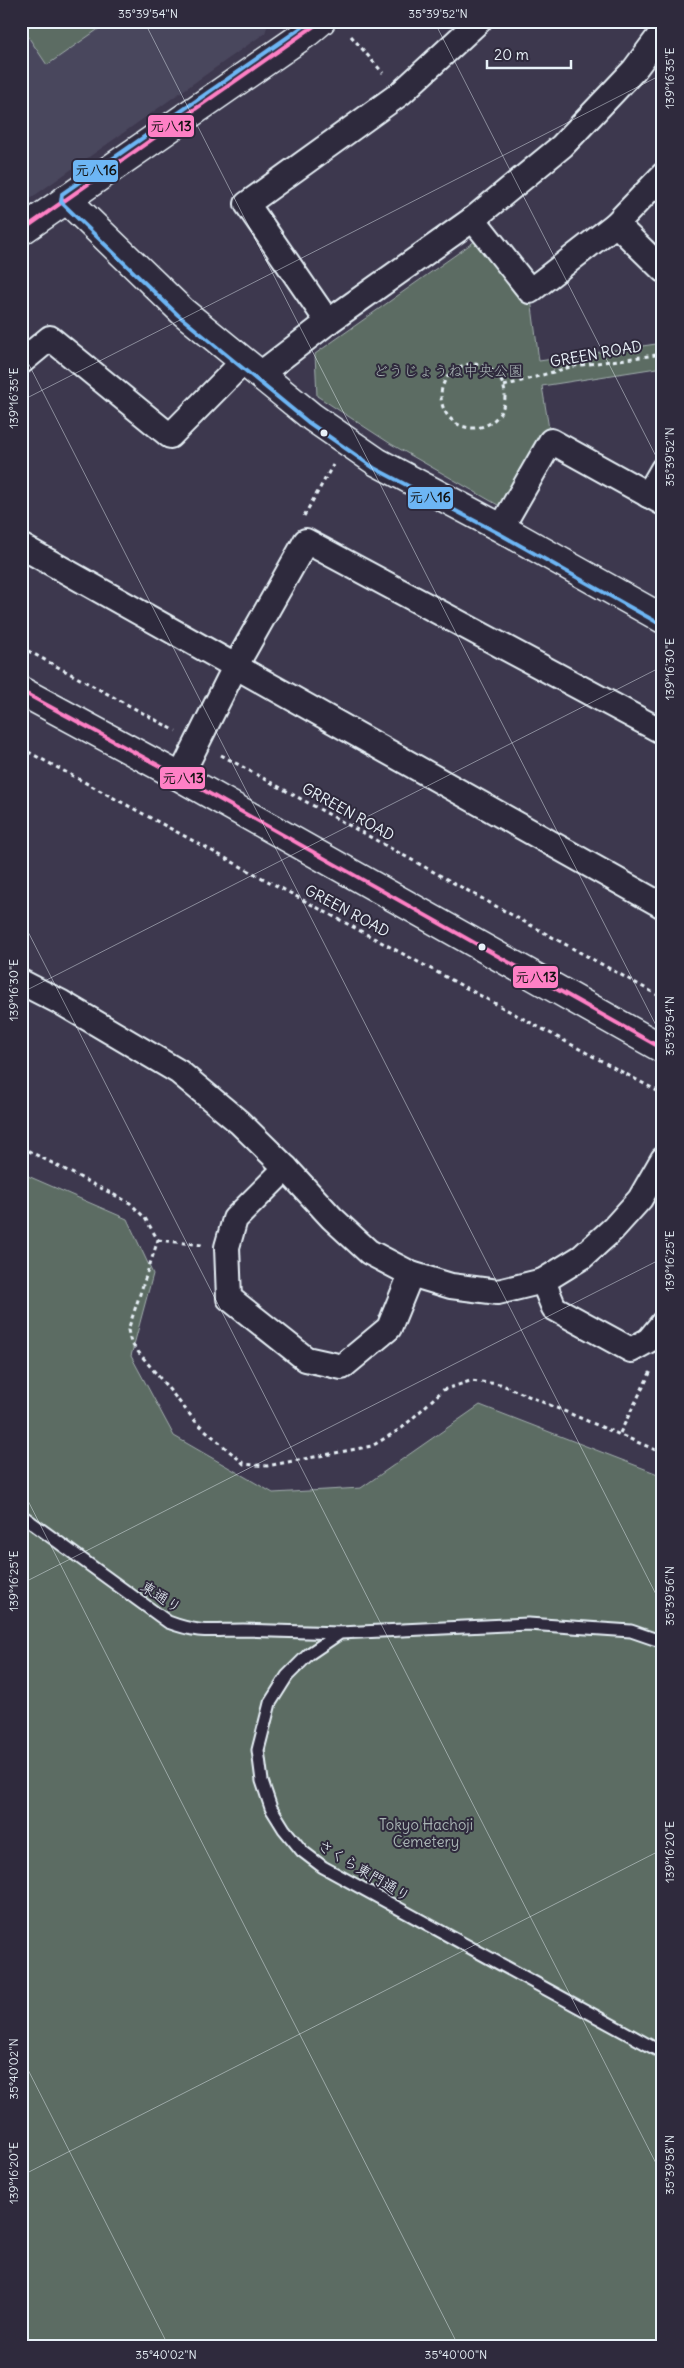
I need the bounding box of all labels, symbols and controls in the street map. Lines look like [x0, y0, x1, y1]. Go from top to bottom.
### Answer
text: 35°39'54"N [118, 6, 178, 21]
text: 35°39'52"N [408, 6, 468, 21]
scale bar [487, 38, 570, 70]
text: 20 m [494, 45, 529, 64]
text: 139°16'35"E [662, 47, 677, 109]
line badge: 元八13 [147, 114, 195, 138]
text: 元八13 [150, 117, 192, 135]
line badge: 元八16 [72, 159, 119, 183]
text: 元八16 [75, 161, 117, 179]
street label: GREEN ROAD [548, 336, 643, 371]
park label: どうじょうね中央公園 [373, 361, 523, 380]
text: 139°16'35"E [6, 367, 21, 429]
text: 35°39'52"N [662, 427, 677, 487]
unlabelled marker [319, 428, 329, 438]
line badge: 元八16 [407, 486, 454, 510]
text: 元八16 [409, 488, 451, 506]
text: 139°16'30"E [662, 638, 677, 700]
line badge: 元八13 [159, 766, 206, 790]
text: 元八13 [162, 769, 204, 787]
street label: GRREEN ROAD [299, 778, 398, 845]
street label: GREEN ROAD [302, 880, 393, 941]
unlabelled marker [477, 942, 487, 952]
text: 139°16'30"E [6, 959, 21, 1021]
line badge: 元八13 [512, 965, 559, 989]
text: 元八13 [515, 968, 557, 986]
text: 35°39'54"N [662, 996, 677, 1056]
text: 139°16'25"E [662, 1230, 677, 1292]
text: 139°16'25"E [6, 1550, 21, 1612]
text: 35°39'56"N [662, 1566, 677, 1626]
street label: 東通り [137, 1576, 185, 1617]
park label: Tokyo Hachoji Cemetery [379, 1815, 473, 1851]
text: 139°16'20"E [662, 1821, 677, 1883]
street label: さくら東門通り [314, 1835, 414, 1906]
text: 35°40'02"N [6, 2038, 21, 2100]
text: 35°39'58"N [662, 2135, 677, 2195]
text: 139°16'20"E [6, 2142, 21, 2204]
text: 35°40'02"N [135, 2347, 197, 2362]
text: 35°40'00"N [425, 2347, 487, 2362]

